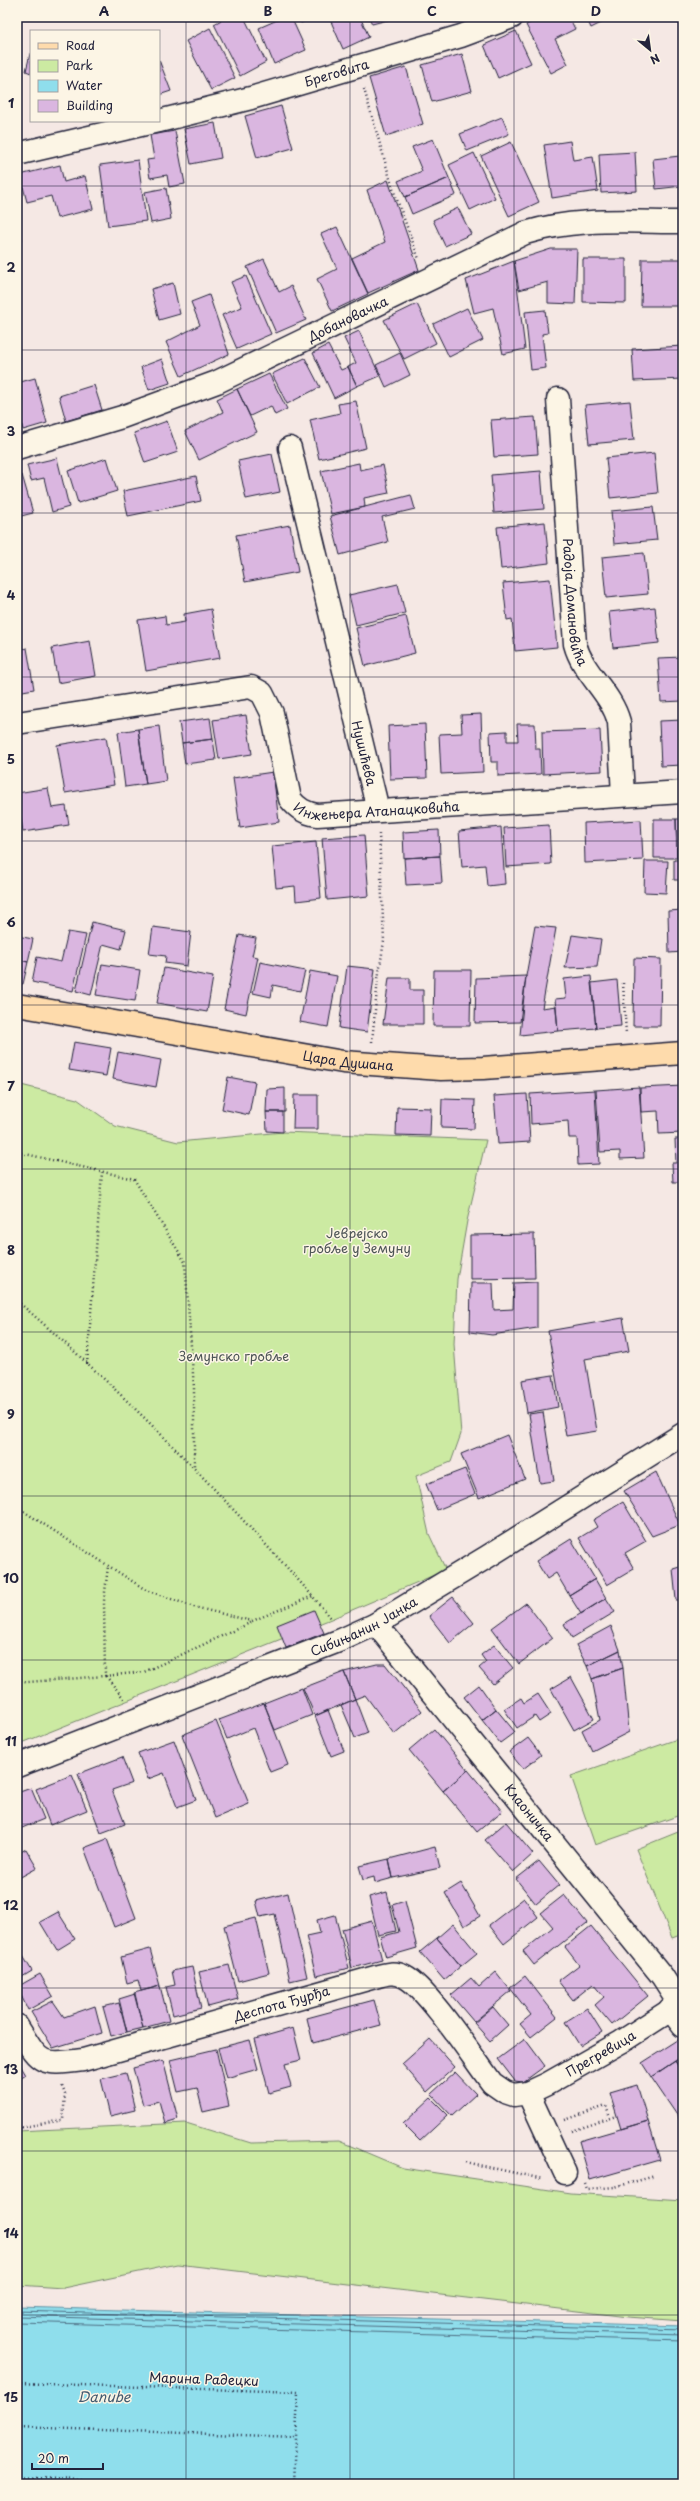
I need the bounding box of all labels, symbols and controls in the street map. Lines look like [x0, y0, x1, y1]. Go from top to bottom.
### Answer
text: A [99, 1, 109, 20]
text: B [264, 1, 273, 20]
text: C [427, 1, 437, 20]
text: D [591, 1, 601, 20]
legend [30, 30, 160, 122]
north arrow [630, 30, 670, 70]
text: Road [66, 36, 95, 54]
text: N [647, 50, 663, 69]
street label: Бреговита [302, 54, 372, 91]
text: Park [66, 56, 93, 74]
text: Water [66, 76, 103, 94]
text: 1 [8, 93, 14, 112]
text: Building [66, 96, 113, 114]
text: 2 [6, 257, 16, 276]
street label: Добановачка [303, 290, 391, 346]
text: 3 [7, 421, 16, 440]
street label: Радоја Домановића [559, 538, 593, 670]
text: 4 [7, 585, 16, 604]
street label: Нушићева [348, 718, 382, 788]
text: 5 [7, 749, 15, 768]
street label: Инжењера Атанацковића [290, 796, 461, 825]
text: 6 [6, 912, 16, 931]
street label: Цара Душана [302, 1045, 395, 1075]
text: 7 [7, 1076, 15, 1095]
park label: Јеврејско гробље у Земуну [303, 1223, 411, 1257]
text: 8 [7, 1240, 15, 1259]
park label: Земунско гробље [179, 1346, 289, 1365]
text: 9 [7, 1404, 15, 1423]
text: 10 [3, 1568, 19, 1587]
street label: Сибињанин Јанка [307, 1591, 421, 1660]
text: 11 [5, 1731, 17, 1750]
street label: Клаоничка [501, 1780, 559, 1846]
text: 12 [3, 1895, 19, 1914]
street label: Деспота Ђурђа [230, 1980, 332, 2026]
street label: Прегревица [562, 2025, 640, 2081]
text: 13 [4, 2059, 19, 2078]
text: 14 [3, 2223, 19, 2242]
street label: Марина Радецки [149, 2367, 259, 2390]
water label: Danube [78, 2386, 132, 2407]
text: 15 [4, 2387, 18, 2406]
scale bar [32, 2445, 103, 2471]
text: 20 m [38, 2449, 69, 2467]

